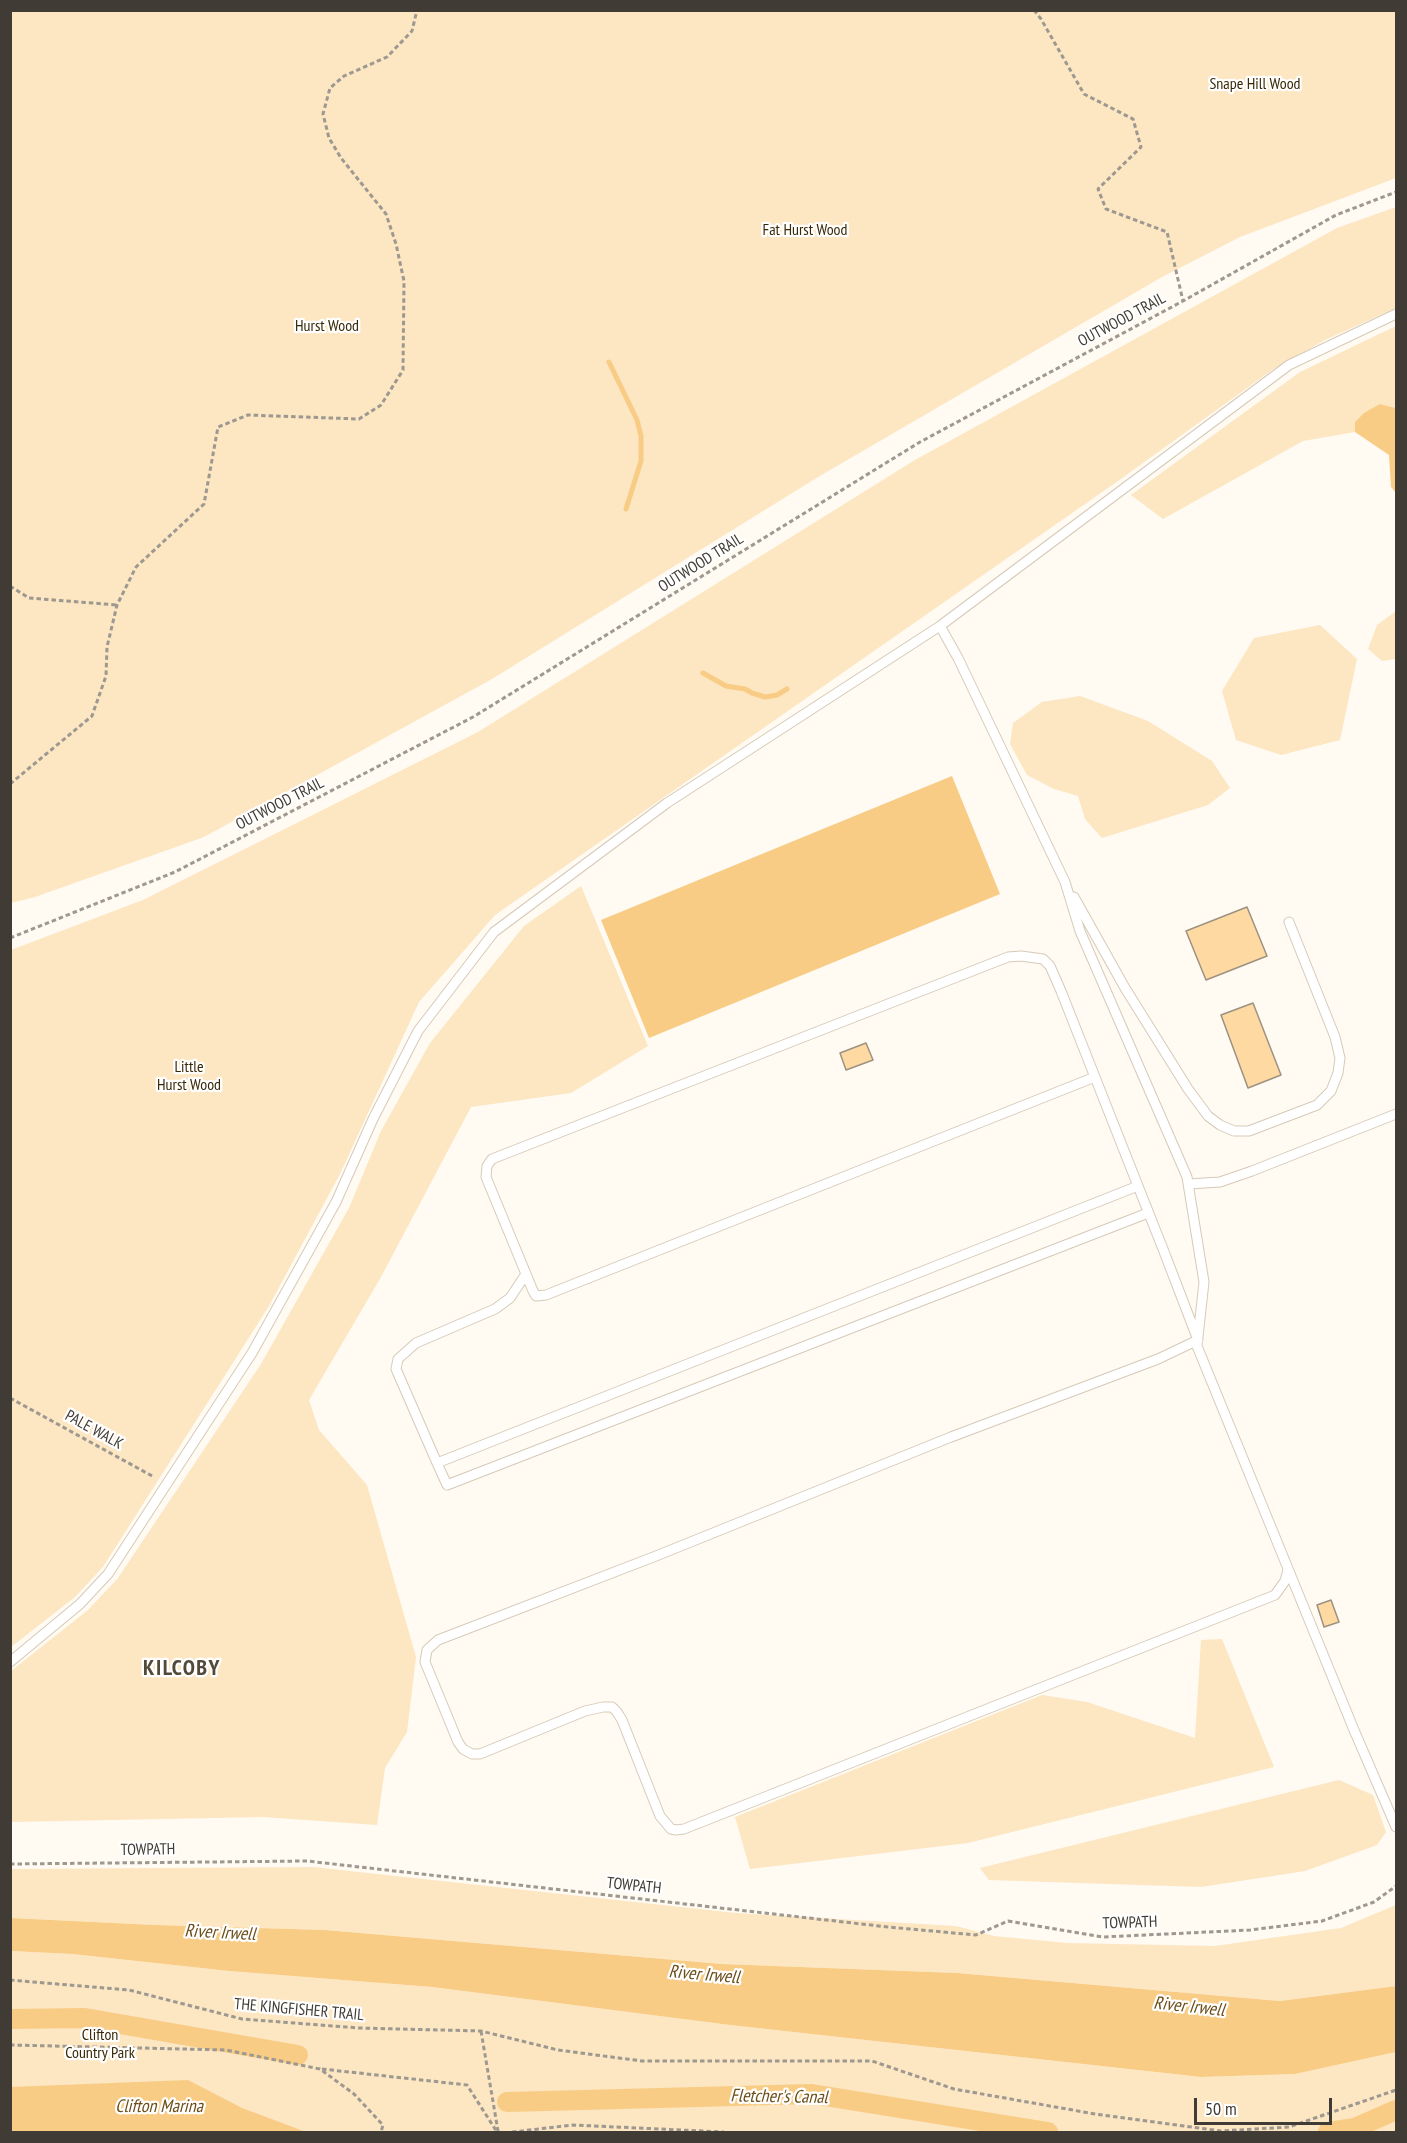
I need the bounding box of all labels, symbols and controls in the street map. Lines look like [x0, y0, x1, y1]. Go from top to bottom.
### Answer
park label: Snape Hill Wood [1209, 74, 1301, 94]
park label: Fat Hurst Wood [763, 220, 847, 240]
street label: OUTWOOD TRAIL [1075, 289, 1169, 351]
park label: Hurst Wood [295, 316, 359, 336]
street label: OUTWOOD TRAIL [655, 529, 747, 597]
street label: OUTWOOD TRAIL [233, 774, 327, 834]
park label: Little Hurst Wood [157, 1057, 221, 1095]
street label: PALE WALK [62, 1406, 126, 1454]
district label: KILCOBY [143, 1656, 221, 1682]
street label: TOWPATH [121, 1840, 175, 1860]
street label: TOWPATH [606, 1874, 662, 1898]
street label: TOWPATH [1102, 1912, 1158, 1934]
water label: River Irwell [184, 1920, 256, 1946]
water label: River Irwell [668, 1961, 740, 1989]
water label: River Irwell [1153, 1993, 1225, 2021]
street label: THE KINGFISHER TRAIL [233, 1995, 365, 2025]
park label: Clifton Country Park [65, 2025, 135, 2063]
water label: Fletcher's Canal [730, 2085, 828, 2109]
scale bar [1197, 2086, 1335, 2124]
water label: Clifton Marina [115, 2096, 203, 2118]
text: 50 m [1205, 2097, 1237, 2120]

